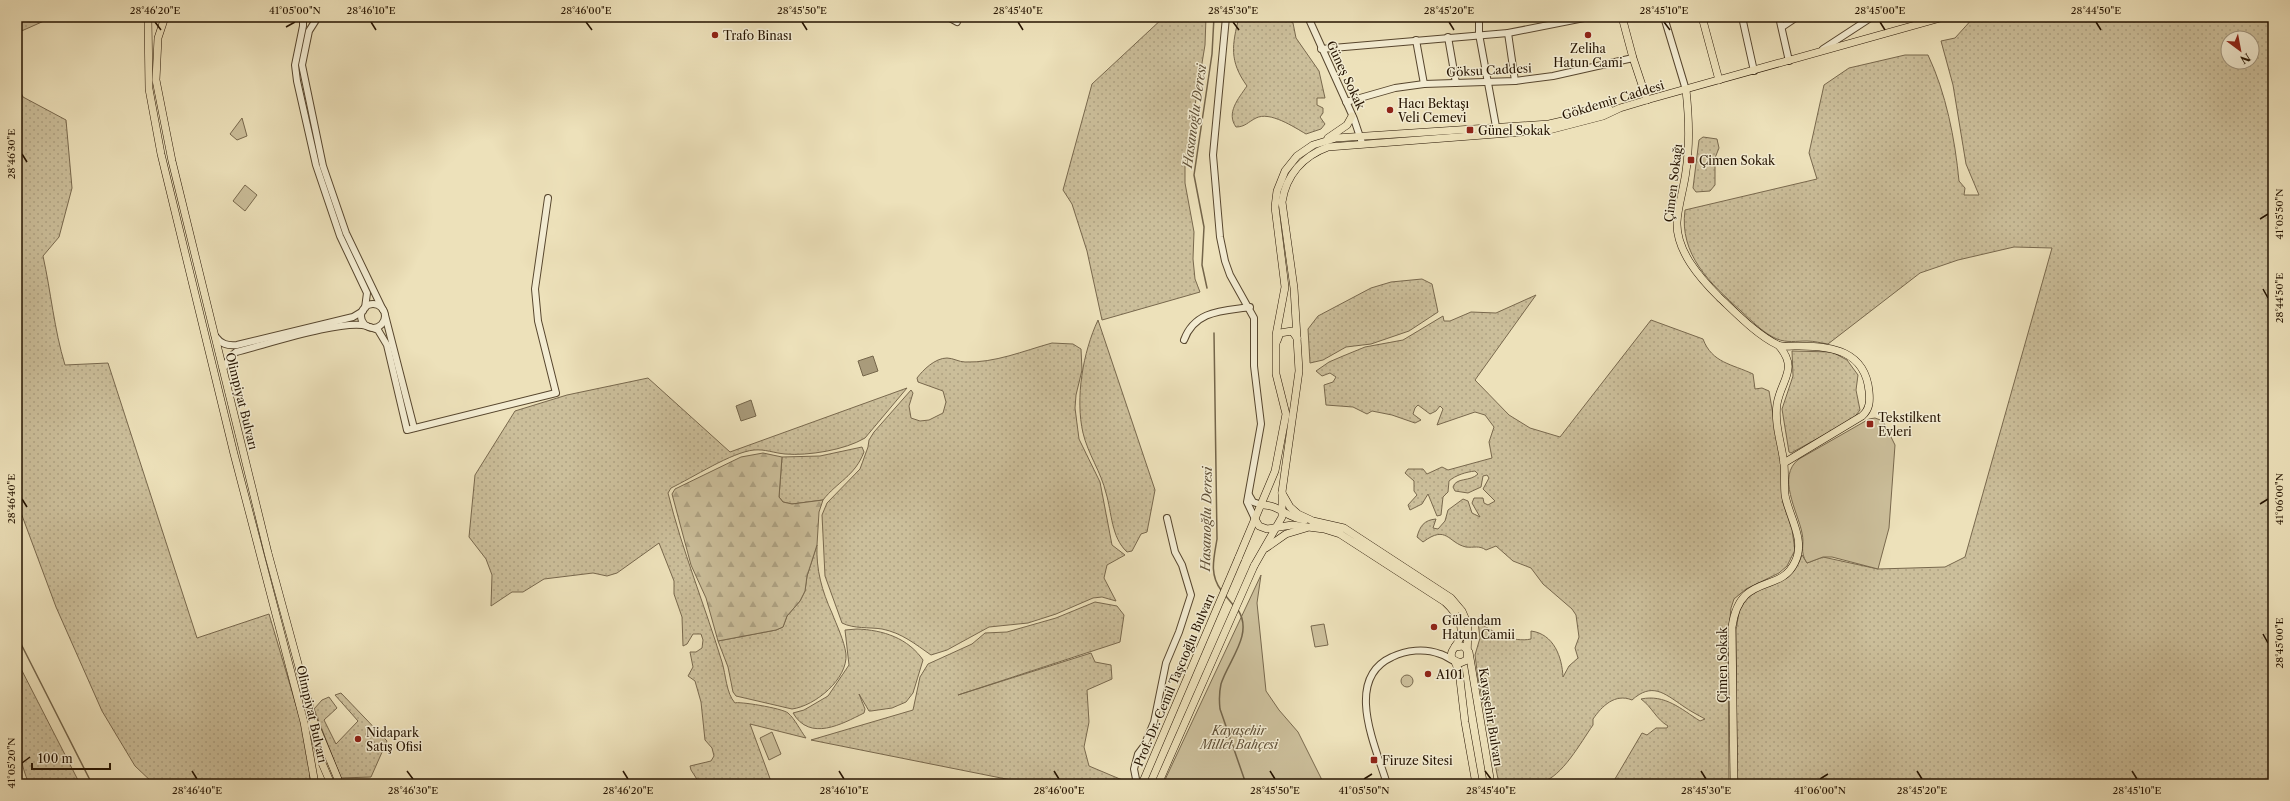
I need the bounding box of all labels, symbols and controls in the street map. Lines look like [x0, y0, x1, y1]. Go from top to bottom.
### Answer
text: 28°46'20"E [130, 4, 180, 17]
text: 41°05'00"N [269, 4, 321, 17]
text: 28°46'10"E [346, 4, 396, 17]
text: 28°46'00"E [560, 4, 612, 17]
text: 28°45'50"E [777, 4, 827, 17]
text: 28°45'40"E [993, 4, 1043, 17]
text: 28°45'30"E [1208, 4, 1258, 17]
text: 28°45'20"E [1424, 4, 1474, 17]
text: 28°45'10"E [1640, 4, 1689, 17]
text: 28°45'00"E [1855, 4, 1906, 17]
text: 28°44'50"E [2071, 4, 2121, 17]
place label: Trafo Binası [723, 28, 792, 43]
marker: Trafo Binası [710, 30, 720, 40]
marker: Zeliha Hatun Cami [1583, 30, 1593, 40]
north arrow [2220, 30, 2260, 70]
street label: Güneş Sokak [1324, 38, 1369, 113]
place label: Zeliha Hatun Cami [1553, 41, 1623, 70]
text: N [2237, 50, 2253, 67]
street label: Göksu Caddesi [1446, 60, 1532, 80]
water label: Hasanoğlu Deresi [1179, 62, 1209, 170]
street label: Gökdemir Caddesi [1560, 77, 1666, 123]
place label: Hacı Bektaşı Veli Cemevi [1397, 96, 1469, 125]
marker: Hacı Bektaşı Veli Cemevi [1385, 105, 1395, 115]
place label: Günel Sokak [1478, 123, 1551, 138]
marker: Günel Sokak [1465, 125, 1475, 135]
text: 28°46'30"E [5, 129, 18, 179]
street label: Çimen Sokağı [1661, 143, 1685, 223]
place label: Çimen Sokak [1699, 153, 1776, 168]
marker: Çimen Sokak [1686, 155, 1696, 165]
text: 41°05'50"N [2273, 189, 2286, 239]
text: 28°44'50"E [2273, 273, 2286, 323]
street label: Olimpiyat Bulvarı [223, 351, 261, 452]
place label: Tekstilkent Evleri [1878, 410, 1942, 439]
marker: Tekstilkent Evleri [1865, 419, 1875, 429]
water label: Hasanoğlu Deresi [1197, 466, 1215, 572]
text: 41°06'00"N [2273, 473, 2286, 525]
text: 28°46'40"E [5, 474, 18, 524]
street label: Prof. Dr. Cemil Taşcıoğlu Bulvarı [1131, 591, 1217, 769]
place label: Gülendam Hatun Camii [1442, 613, 1515, 642]
text: 28°45'00"E [2273, 617, 2286, 668]
marker: Gülendam Hatun Camii [1429, 622, 1439, 632]
street label: Çimen Sokak [1715, 626, 1730, 703]
street label: Olimpiyat Bulvarı [293, 664, 331, 765]
place label: A101 [1435, 667, 1463, 682]
street label: Kayaşehir Bulvarı [1476, 667, 1506, 768]
marker: A101 [1423, 669, 1433, 679]
park label: Kayaşehir Millet Bahçesi [1198, 723, 1279, 752]
place label: Nidapark Satış Ofisi [366, 725, 423, 754]
marker: Nidapark Satış Ofisi [353, 734, 363, 744]
text: 41°05'20"N [5, 737, 18, 789]
scale bar [32, 745, 110, 771]
text: 100 m [38, 751, 73, 766]
place label: Firuze Sitesi [1382, 753, 1453, 768]
marker: Firuze Sitesi [1369, 755, 1379, 765]
text: 28°46'40"E [172, 784, 222, 797]
text: 28°46'30"E [388, 784, 438, 797]
text: 28°46'20"E [603, 784, 653, 797]
text: 28°46'10"E [819, 784, 869, 797]
text: 28°46'00"E [1033, 784, 1085, 797]
text: 28°45'50"E [1250, 784, 1300, 797]
text: 41°05'50"N [1339, 784, 1389, 797]
text: 28°45'40"E [1466, 784, 1516, 797]
text: 28°45'30"E [1681, 784, 1731, 797]
text: 41°06'00"N [1794, 784, 1846, 797]
text: 28°45'20"E [1897, 784, 1947, 797]
text: 28°45'10"E [2113, 784, 2162, 797]

